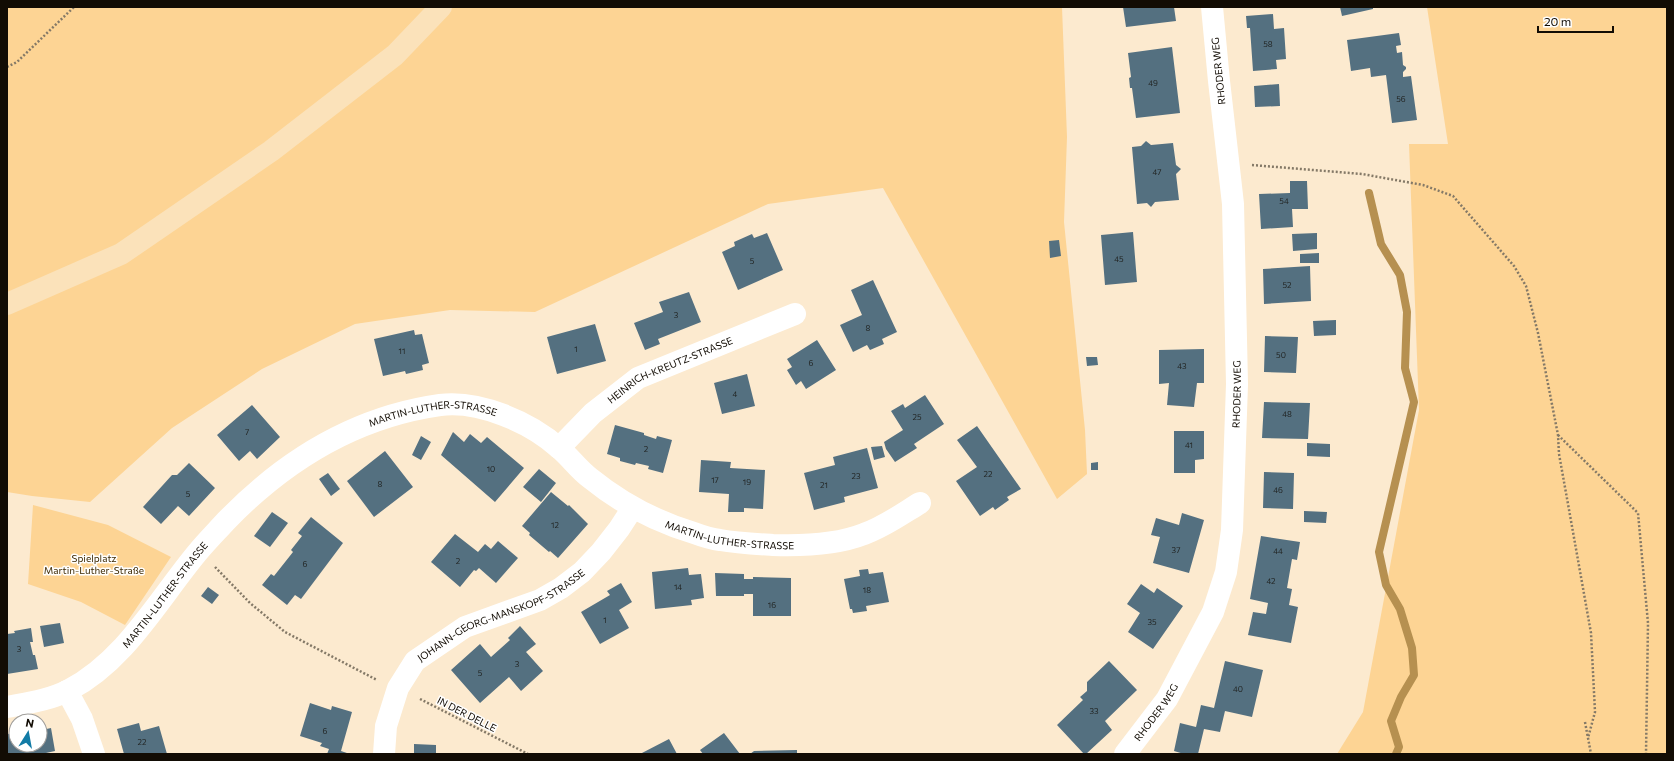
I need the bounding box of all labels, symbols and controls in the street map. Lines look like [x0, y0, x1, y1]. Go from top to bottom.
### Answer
scale bar [1538, 8, 1613, 34]
text: 20 m [1544, 14, 1571, 28]
street label: RHODER WEG [1208, 37, 1228, 105]
house number: 58 [1263, 39, 1273, 49]
house number: 49 [1148, 78, 1158, 88]
house number: 56 [1396, 94, 1406, 104]
house number: 47 [1153, 167, 1161, 177]
house number: 54 [1279, 196, 1289, 206]
house number: 45 [1114, 254, 1124, 264]
house number: 5 [750, 256, 755, 266]
house number: 52 [1282, 280, 1292, 290]
house number: 3 [674, 310, 679, 320]
house number: 8 [866, 323, 871, 333]
street label: HEINRICH-KREUTZ-STRASSE [605, 334, 734, 406]
house number: 1 [574, 344, 578, 354]
house number: 11 [399, 346, 405, 356]
house number: 50 [1276, 350, 1286, 360]
house number: 6 [809, 358, 814, 368]
street label: RHODER WEG [1229, 360, 1243, 428]
house number: 43 [1177, 361, 1187, 371]
house number: 4 [733, 389, 738, 399]
street label: MARTIN-LUTHER-STRASSE [367, 398, 499, 429]
house number: 48 [1282, 409, 1292, 419]
house number: 25 [912, 412, 922, 422]
house number: 7 [245, 427, 249, 437]
house number: 41 [1185, 440, 1193, 450]
house number: 2 [644, 444, 649, 454]
house number: 10 [487, 464, 495, 474]
house number: 22 [984, 469, 993, 479]
house number: 23 [852, 471, 861, 481]
house number: 17 [711, 475, 719, 485]
house number: 19 [743, 477, 751, 487]
house number: 8 [378, 479, 383, 489]
house number: 21 [820, 480, 828, 490]
house number: 46 [1273, 485, 1283, 495]
house number: 5 [186, 489, 191, 499]
street label: MARTIN-LUTHER-STRASSE [664, 518, 794, 551]
house number: 12 [551, 520, 559, 530]
street label: MARTIN-LUTHER-STRASSE [120, 539, 210, 650]
house number: 37 [1172, 545, 1180, 555]
house number: 44 [1273, 546, 1283, 556]
park label: Spielplatz Martin-Luther-Straße [44, 552, 144, 576]
house number: 2 [456, 556, 461, 566]
house number: 6 [303, 559, 308, 569]
street label: JOHANN-GEORG-MANSKOPF-STRASSE [415, 566, 587, 664]
house number: 42 [1266, 576, 1276, 586]
house number: 14 [674, 582, 682, 592]
house number: 18 [863, 585, 871, 595]
house number: 16 [768, 600, 776, 610]
house number: 1 [603, 615, 607, 625]
house number: 35 [1147, 617, 1157, 627]
house number: 3 [17, 644, 22, 654]
house number: 3 [515, 659, 520, 669]
house number: 5 [478, 668, 483, 678]
street label: RHODER WEG [1131, 681, 1180, 743]
house number: 40 [1233, 684, 1243, 694]
street label: IN DER DELLE [435, 694, 499, 734]
house number: 33 [1089, 706, 1099, 716]
north arrow [8, 713, 48, 753]
text: N [25, 716, 35, 730]
house number: 6 [323, 726, 328, 736]
house number: 22 [138, 737, 147, 747]

